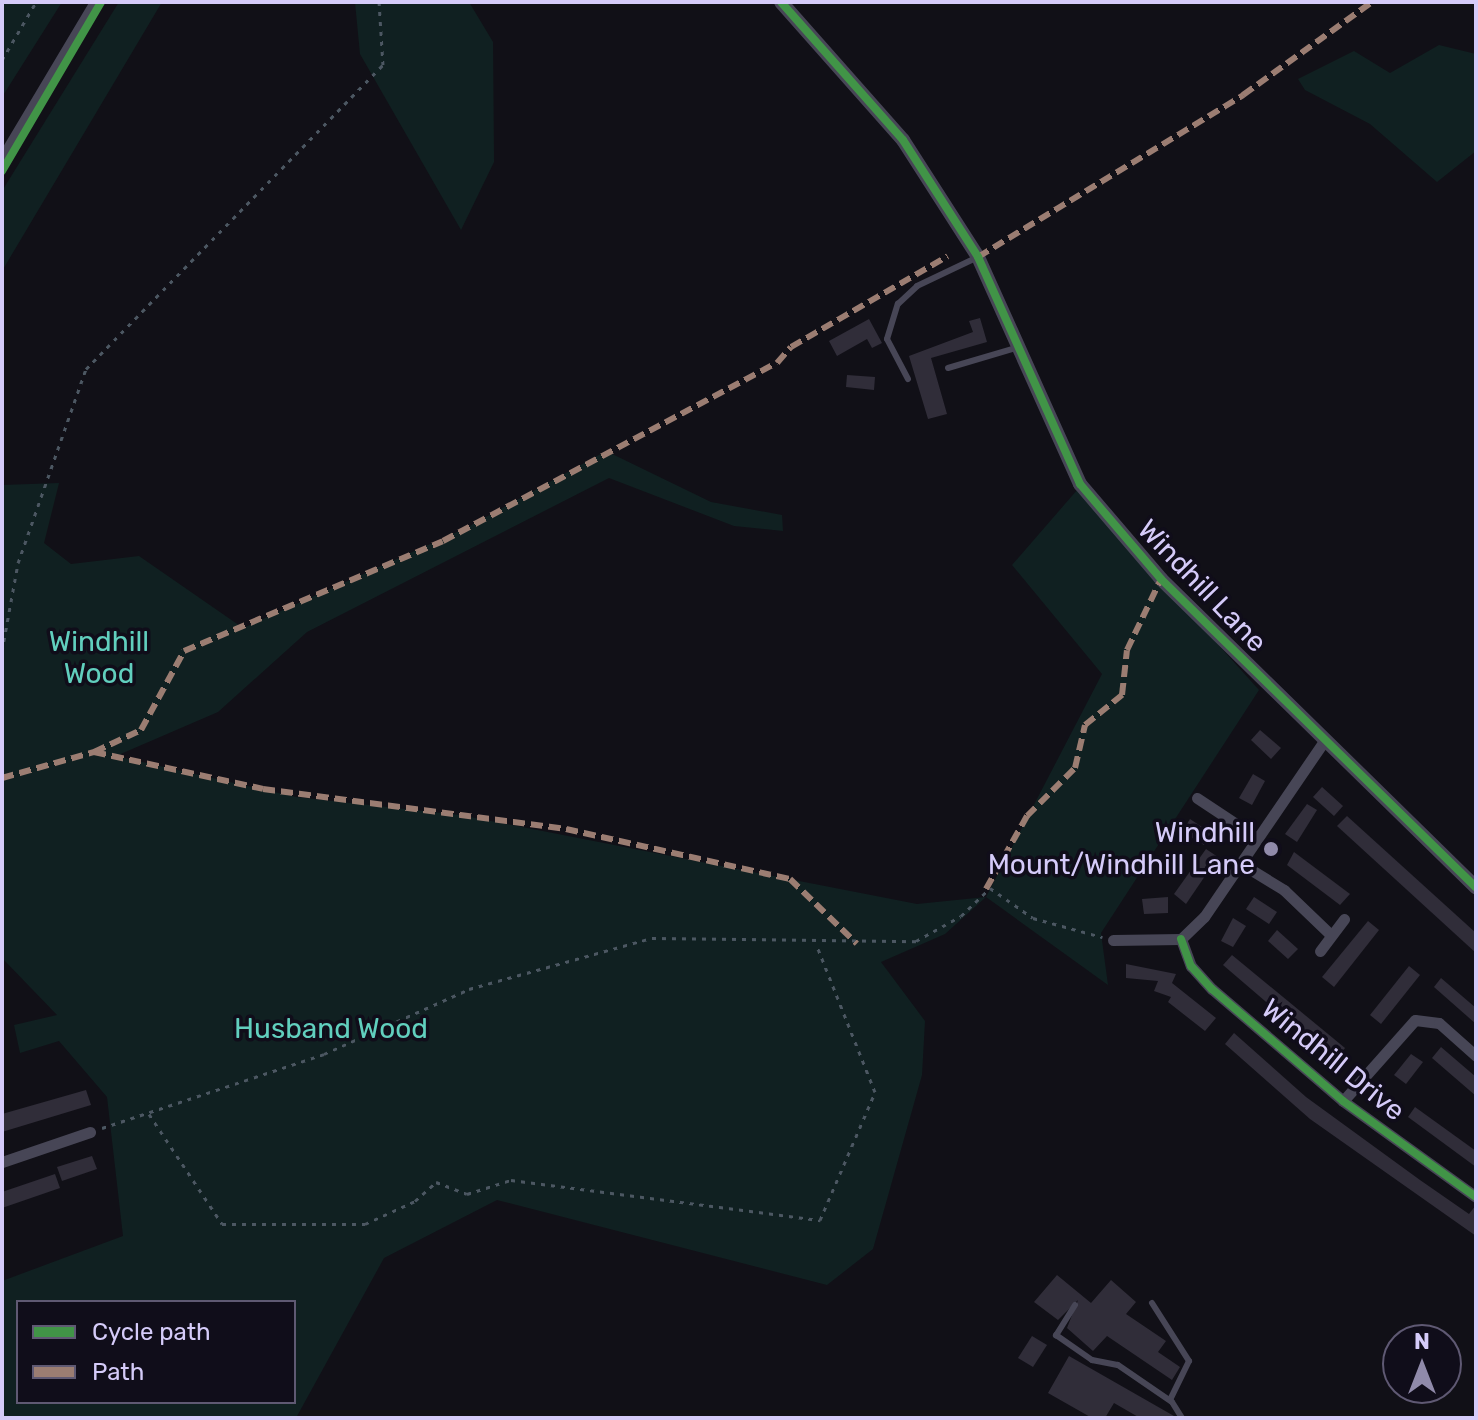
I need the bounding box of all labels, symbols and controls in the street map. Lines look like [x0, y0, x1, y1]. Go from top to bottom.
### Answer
street label: Windhill Lane [1131, 513, 1273, 659]
park label: Windhill Wood [49, 625, 149, 691]
place label: Windhill Mount/Windhill Lane [988, 816, 1255, 882]
marker: Windhill Mount/Windhill Lane [1262, 840, 1280, 858]
street label: Windhill Drive [1255, 992, 1411, 1128]
park label: Husband Wood [234, 1012, 428, 1046]
legend [16, 1300, 296, 1404]
text: Cycle path [92, 1318, 211, 1346]
north arrow [1382, 1324, 1462, 1404]
text: N [1414, 1328, 1430, 1355]
text: Path [92, 1358, 144, 1386]

